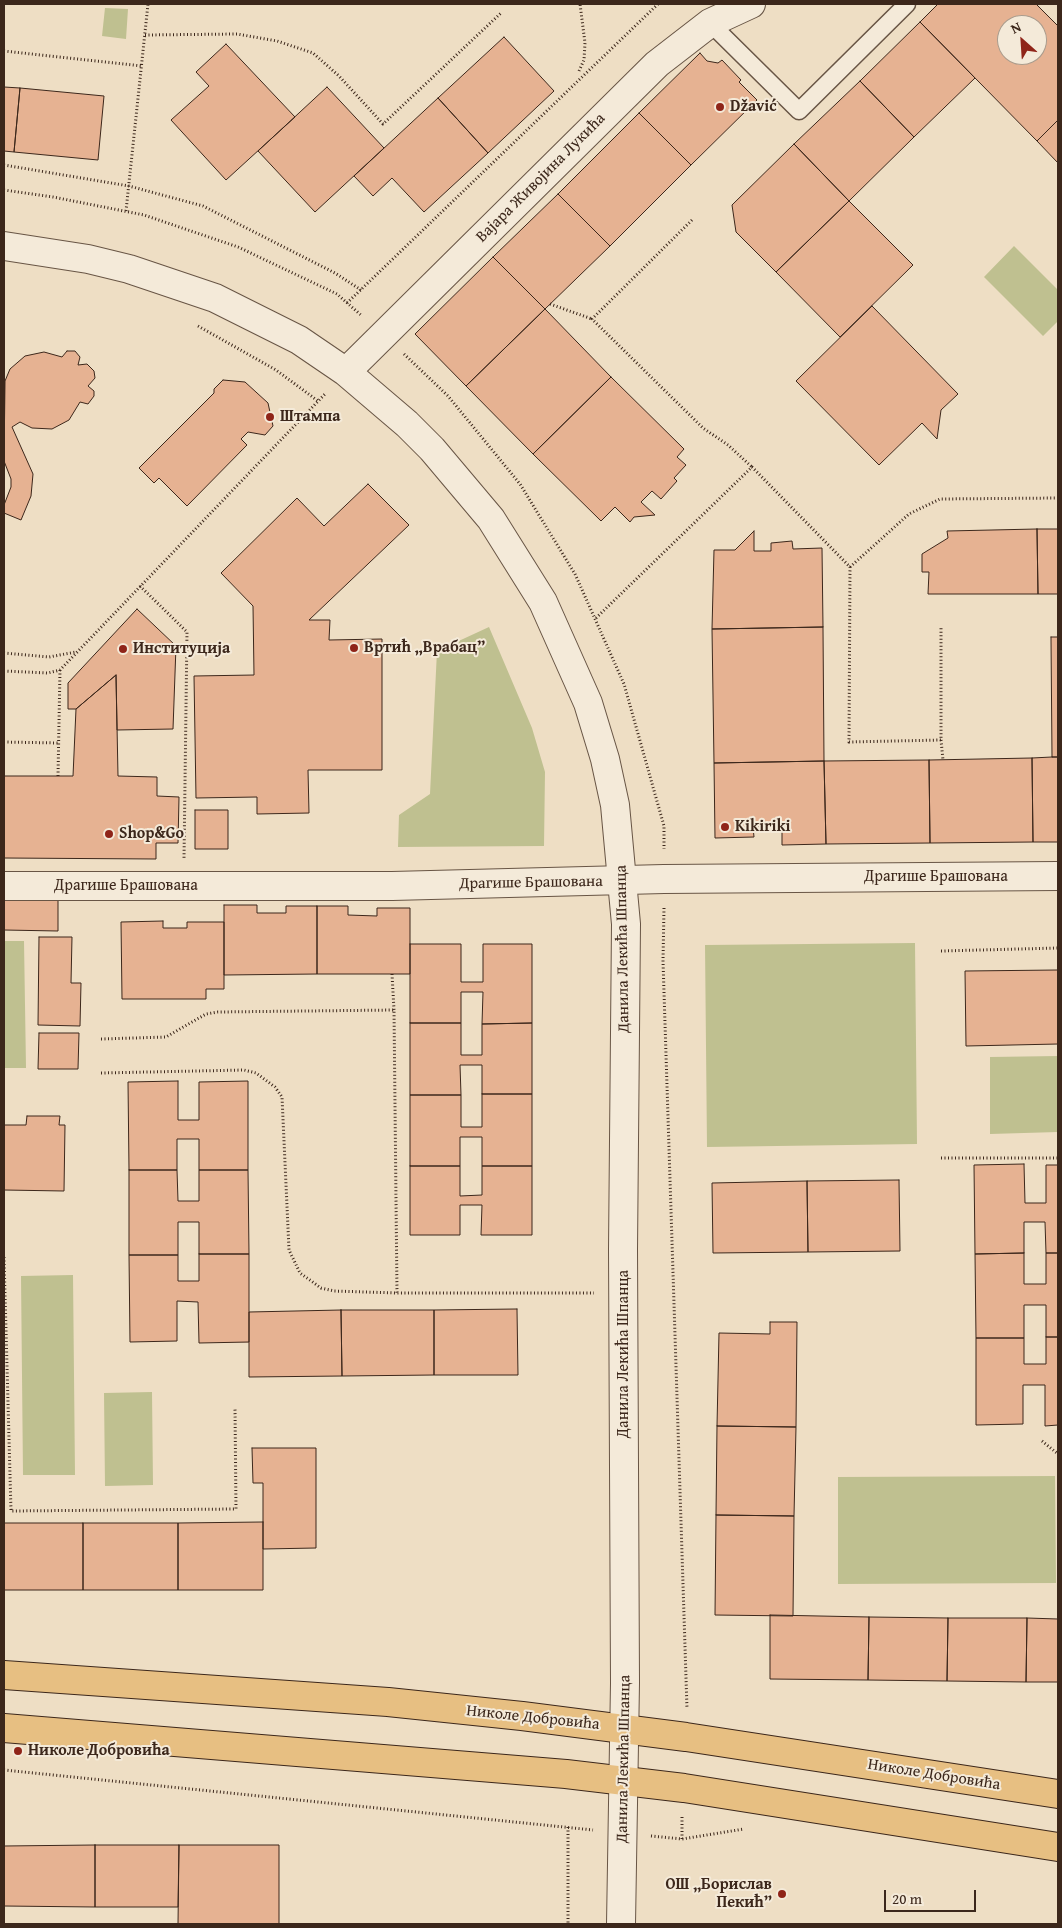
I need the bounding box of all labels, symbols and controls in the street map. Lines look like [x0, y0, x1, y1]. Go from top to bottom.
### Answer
north arrow [997, 15, 1047, 65]
text: N [1007, 16, 1024, 38]
place label: Džavić [730, 97, 777, 117]
marker: Džavić [714, 101, 726, 113]
street label: Вајара Живојина Лукића [472, 109, 610, 247]
place label: Штампа [280, 407, 340, 427]
marker: Штампа [264, 411, 276, 423]
place label: Вртић „Врабац” [364, 638, 485, 658]
place label: Институција [133, 639, 230, 659]
marker: Вртић „Врабац” [348, 642, 360, 654]
marker: Институција [117, 643, 129, 655]
place label: Kikiriki [735, 817, 790, 837]
marker: Kikiriki [719, 821, 731, 833]
place label: Shop&Go [119, 824, 184, 844]
marker: Shop&Go [103, 828, 115, 840]
street label: Данила Лекића Шпанца [612, 865, 634, 1033]
street label: Драгише Брашована [864, 867, 1008, 887]
street label: Драгише Брашована [459, 872, 603, 894]
street label: Драгише Брашована [54, 876, 198, 896]
street label: Данила Лекића Шпанца [614, 1270, 634, 1438]
street label: Данила Лекића Шпанца [613, 1675, 635, 1843]
street label: Николе Добровића [465, 1701, 601, 1735]
place label: Николе Добровића [28, 1741, 170, 1761]
marker: Николе Добровића [12, 1745, 24, 1757]
street label: Николе Добровића [866, 1755, 1002, 1795]
place label: ОШ „Борислав Пекић” [665, 1875, 772, 1913]
scale bar [887, 1880, 980, 1912]
marker: ОШ „Борислав Пекић” [776, 1888, 788, 1900]
text: 20 m [892, 1888, 922, 1909]

